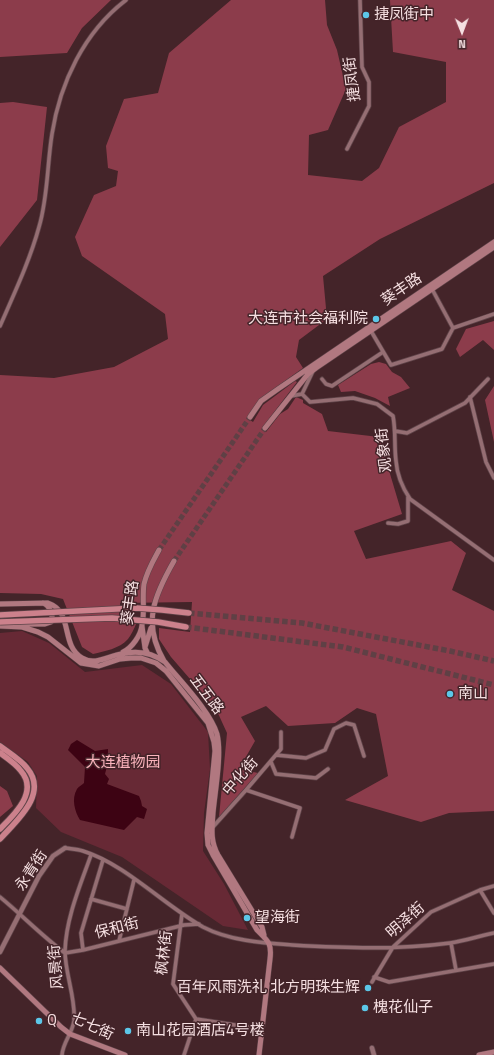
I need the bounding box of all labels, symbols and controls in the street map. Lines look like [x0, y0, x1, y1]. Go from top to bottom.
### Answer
place label: 捷凤街中 [374, 6, 434, 24]
marker: 捷凤街中 [361, 10, 371, 20]
north arrow [442, 12, 482, 52]
text: N [458, 36, 466, 52]
street label: 捷凤街 [341, 56, 365, 102]
street label: 葵丰路 [378, 270, 426, 310]
place label: 大连市社会福利院 [248, 310, 368, 328]
marker: 大连市社会福利院 [371, 314, 381, 324]
street label: 观象街 [374, 427, 396, 473]
street label: 葵丰路 [119, 579, 143, 627]
street label: 五五路 [185, 672, 227, 718]
place label: 南山 [458, 685, 488, 703]
marker: 南山 [445, 689, 455, 699]
park label: 大连植物园 [86, 754, 160, 772]
street label: 中化街 [219, 754, 263, 800]
street label: 永青街 [12, 847, 52, 895]
street label: 明泽街 [383, 899, 429, 943]
place label: 望海街 [255, 909, 300, 927]
marker: 望海街 [242, 913, 252, 923]
street label: 保和街 [93, 915, 141, 943]
street label: 枫林街 [153, 930, 177, 976]
street label: 风景街 [46, 944, 68, 990]
place label: 百年风雨洗礼 北方明珠生辉 [177, 979, 360, 997]
marker: 百年风雨洗礼 北方明珠生辉 [363, 983, 373, 993]
place label: 槐花仙子 [373, 999, 433, 1017]
marker: 槐花仙子 [360, 1003, 370, 1013]
street label: 七七街 [68, 1009, 116, 1045]
place label: Q [47, 1012, 57, 1030]
marker: Q [34, 1016, 44, 1026]
place label: 南山花园酒店4号楼 [136, 1022, 264, 1040]
marker: 南山花园酒店4号楼 [123, 1026, 133, 1036]

